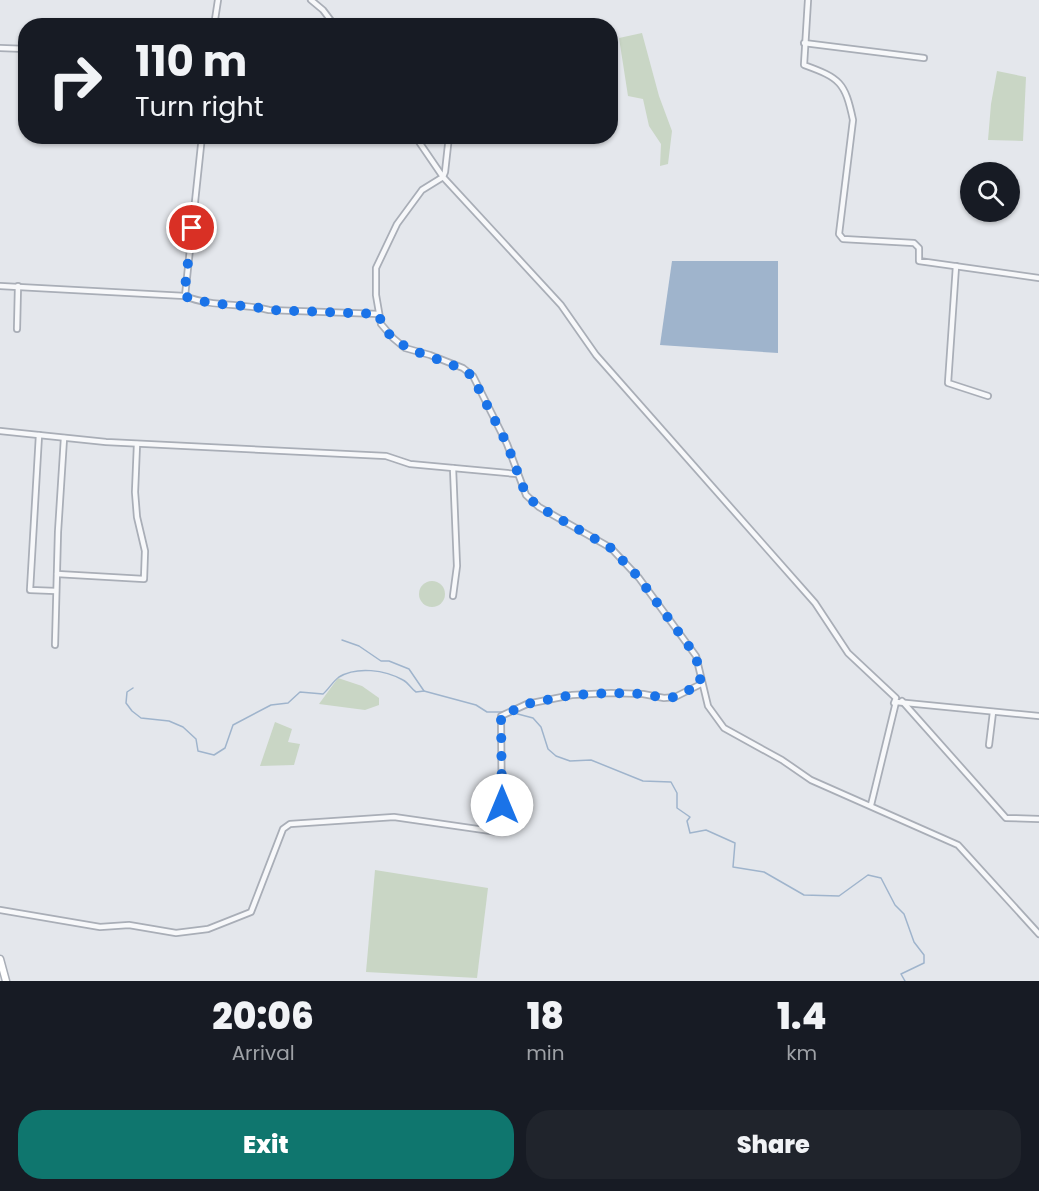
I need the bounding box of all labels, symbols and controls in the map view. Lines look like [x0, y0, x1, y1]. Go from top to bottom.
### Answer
text: 110 m [135, 32, 247, 91]
icon: right [36, 42, 114, 120]
text: Turn right [135, 88, 264, 125]
map controls [960, 162, 1020, 222]
button: search [960, 162, 1020, 222]
pin [166, 202, 217, 253]
icon: arrive [175, 211, 208, 244]
position arrow [470, 773, 534, 837]
text: 20:06 [212, 991, 314, 1042]
text: 18 [527, 991, 564, 1042]
text: 1.4 [777, 991, 827, 1042]
text: Arrival [232, 1039, 295, 1067]
text: min [526, 1039, 565, 1067]
text: km [786, 1039, 817, 1067]
button: Exit [18, 1110, 514, 1179]
button: Share [526, 1110, 1021, 1179]

